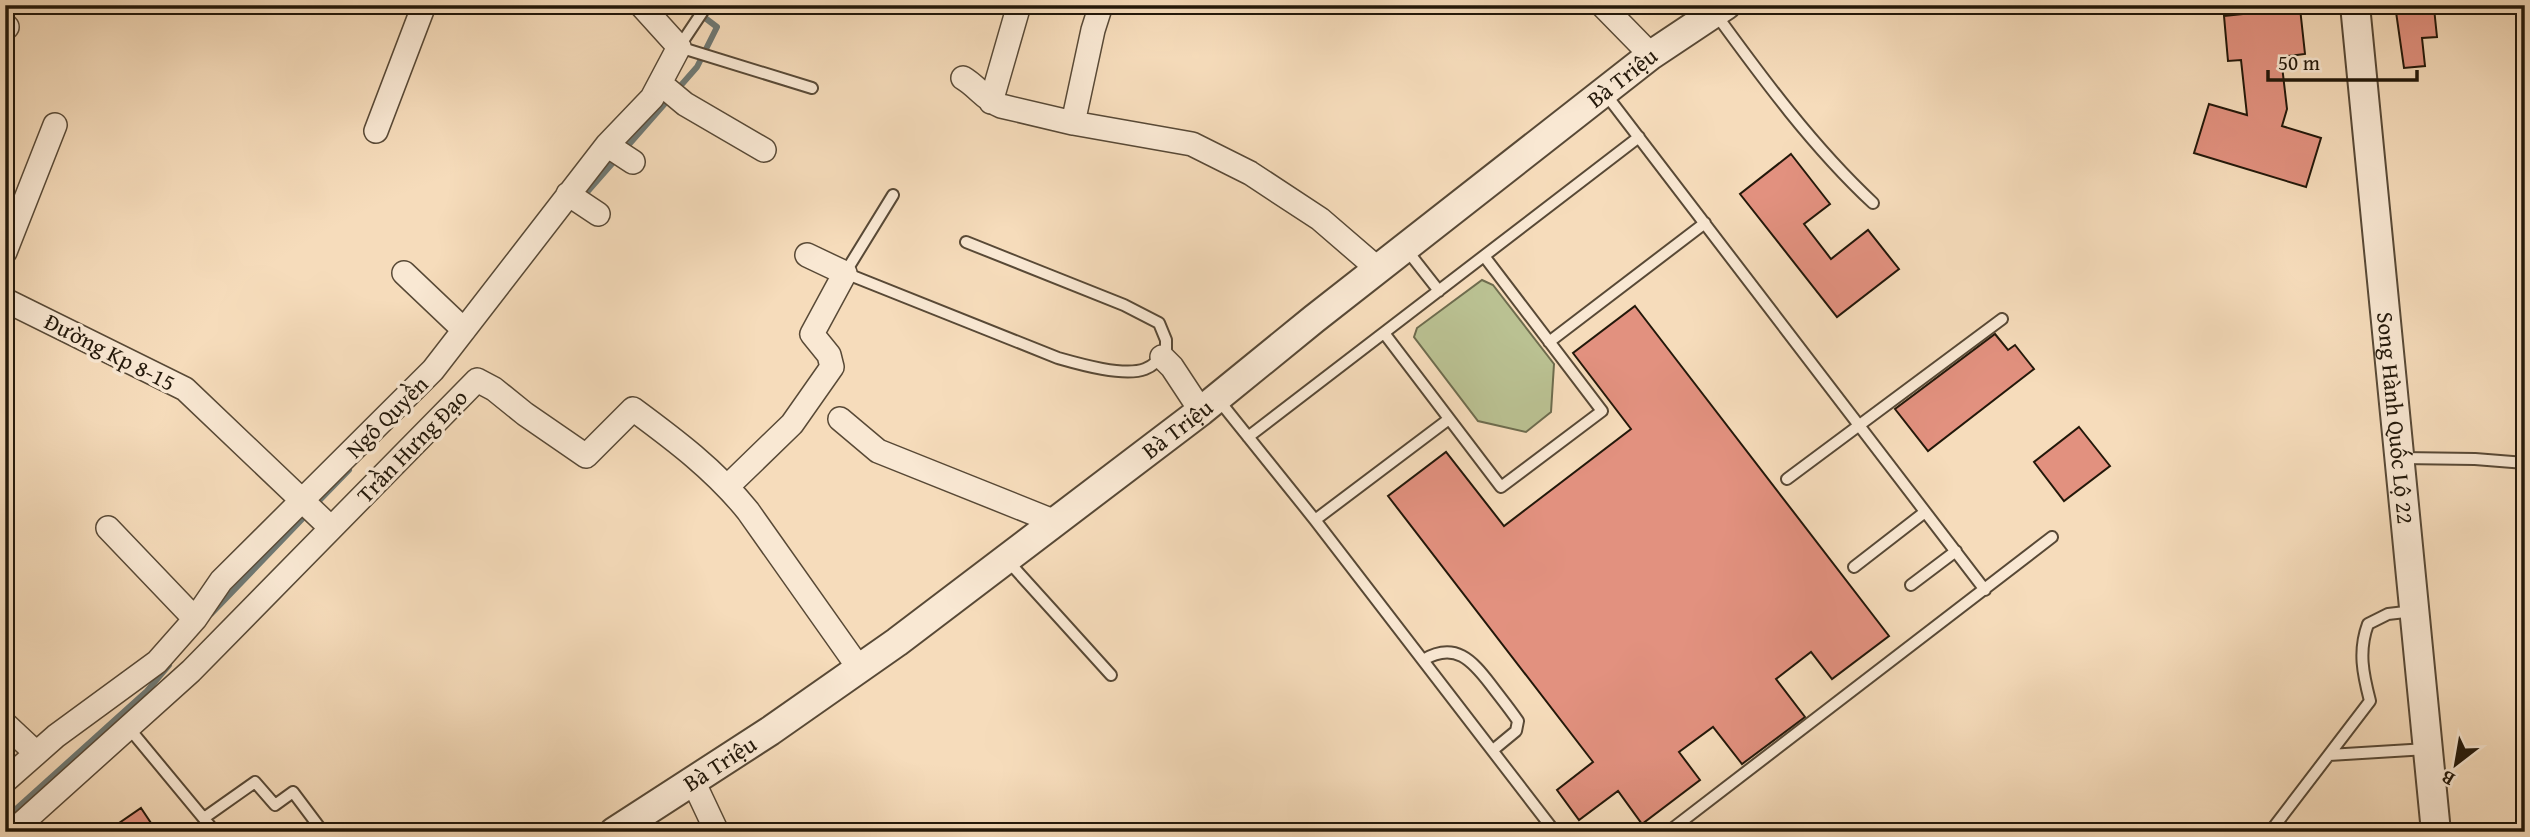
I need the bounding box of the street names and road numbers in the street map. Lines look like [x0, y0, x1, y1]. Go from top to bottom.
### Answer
street label: Bà Triệu [1580, 39, 1664, 115]
street label: Đường Kp 8-15 [39, 304, 181, 399]
street label: Song Hành Quốc Lộ 22 [2369, 310, 2423, 526]
street label: Ngô Quyền [338, 368, 435, 465]
street label: Trần Hưng Đạo [349, 381, 475, 510]
street label: Bà Triệu [1135, 391, 1220, 466]
street label: Bà Triệu [676, 727, 763, 799]

